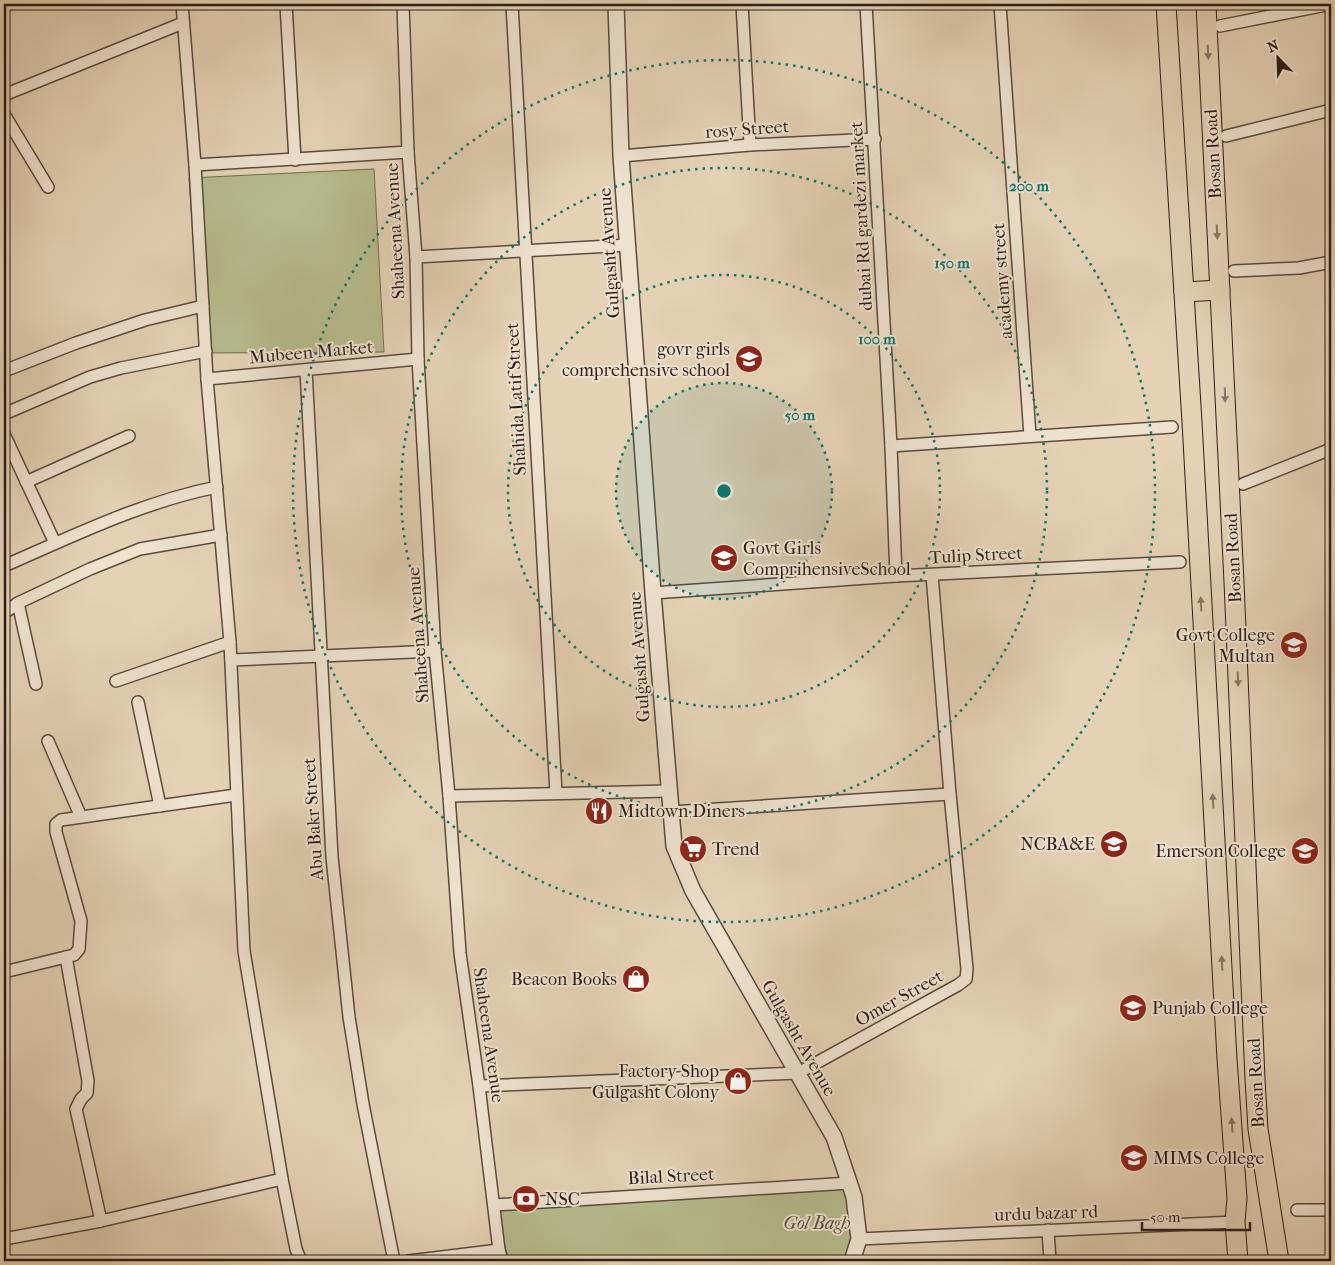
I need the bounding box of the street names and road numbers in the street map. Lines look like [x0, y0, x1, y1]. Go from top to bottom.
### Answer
street label: Bosan Road [1201, 108, 1226, 200]
street label: rosy Street [704, 116, 790, 143]
street label: dubai Rd gardezi market [846, 120, 877, 311]
street label: Shaheena Avenue [381, 162, 410, 300]
street label: Gulgasht Avenue [594, 187, 625, 319]
street label: academy street [988, 222, 1017, 340]
street label: Shahida Latif Street [502, 321, 531, 476]
street label: Mubeen Market [248, 337, 375, 368]
street label: Bosan Road [1221, 512, 1246, 604]
street label: Tulip Street [929, 543, 1024, 568]
street label: Shaheena Avenue [403, 566, 434, 704]
street label: Gulgasht Avenue [624, 591, 655, 723]
street label: Abu Bakr Street [299, 756, 328, 882]
street label: Omer Street [852, 965, 947, 1031]
street label: Shaheena Avenue [469, 966, 508, 1104]
street label: Gulgasht Avenue [757, 976, 840, 1100]
street label: Bosan Road [1244, 1037, 1269, 1129]
street label: Bilal Street [627, 1164, 715, 1189]
street label: urdu bazar rd [993, 1201, 1099, 1226]

